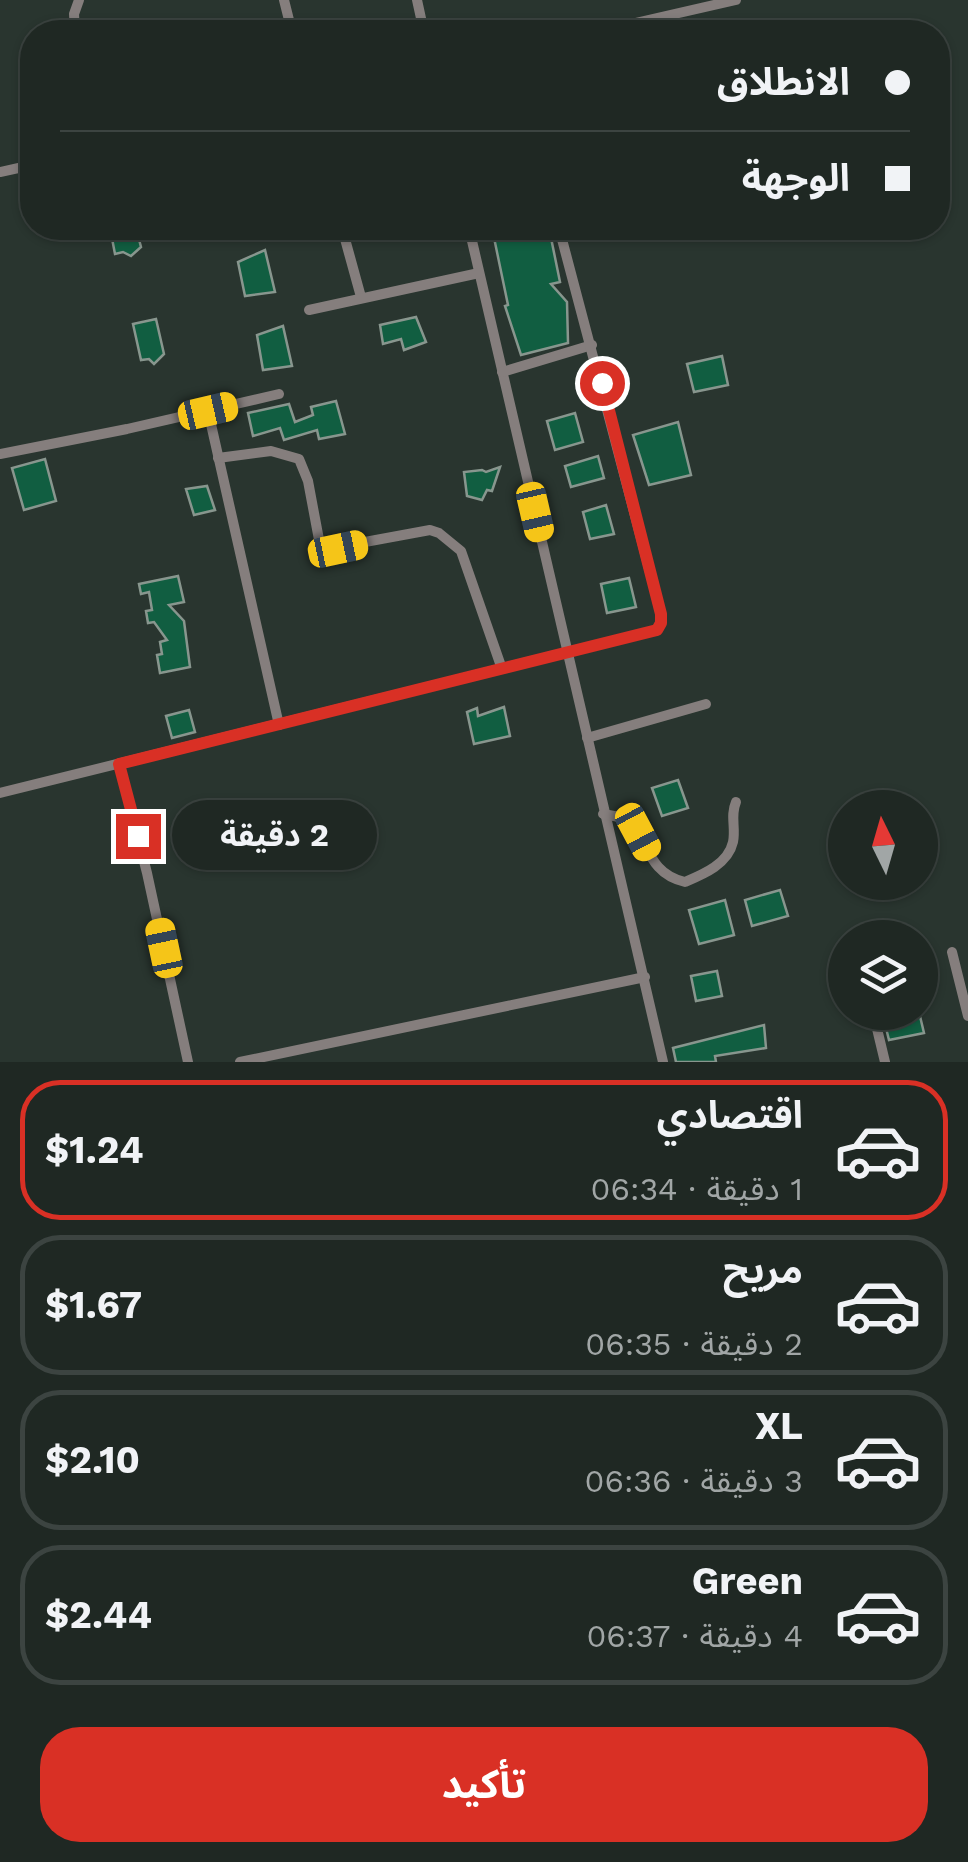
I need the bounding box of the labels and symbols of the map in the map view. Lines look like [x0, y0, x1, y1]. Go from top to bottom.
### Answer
route start [580, 361, 625, 406]
car [175, 390, 241, 432]
car [514, 479, 556, 545]
car [306, 528, 370, 570]
north arrow [828, 790, 938, 900]
car [611, 798, 665, 866]
callout: 2 دقيقة [173, 801, 378, 871]
route end [116, 814, 161, 859]
car [143, 916, 185, 980]

